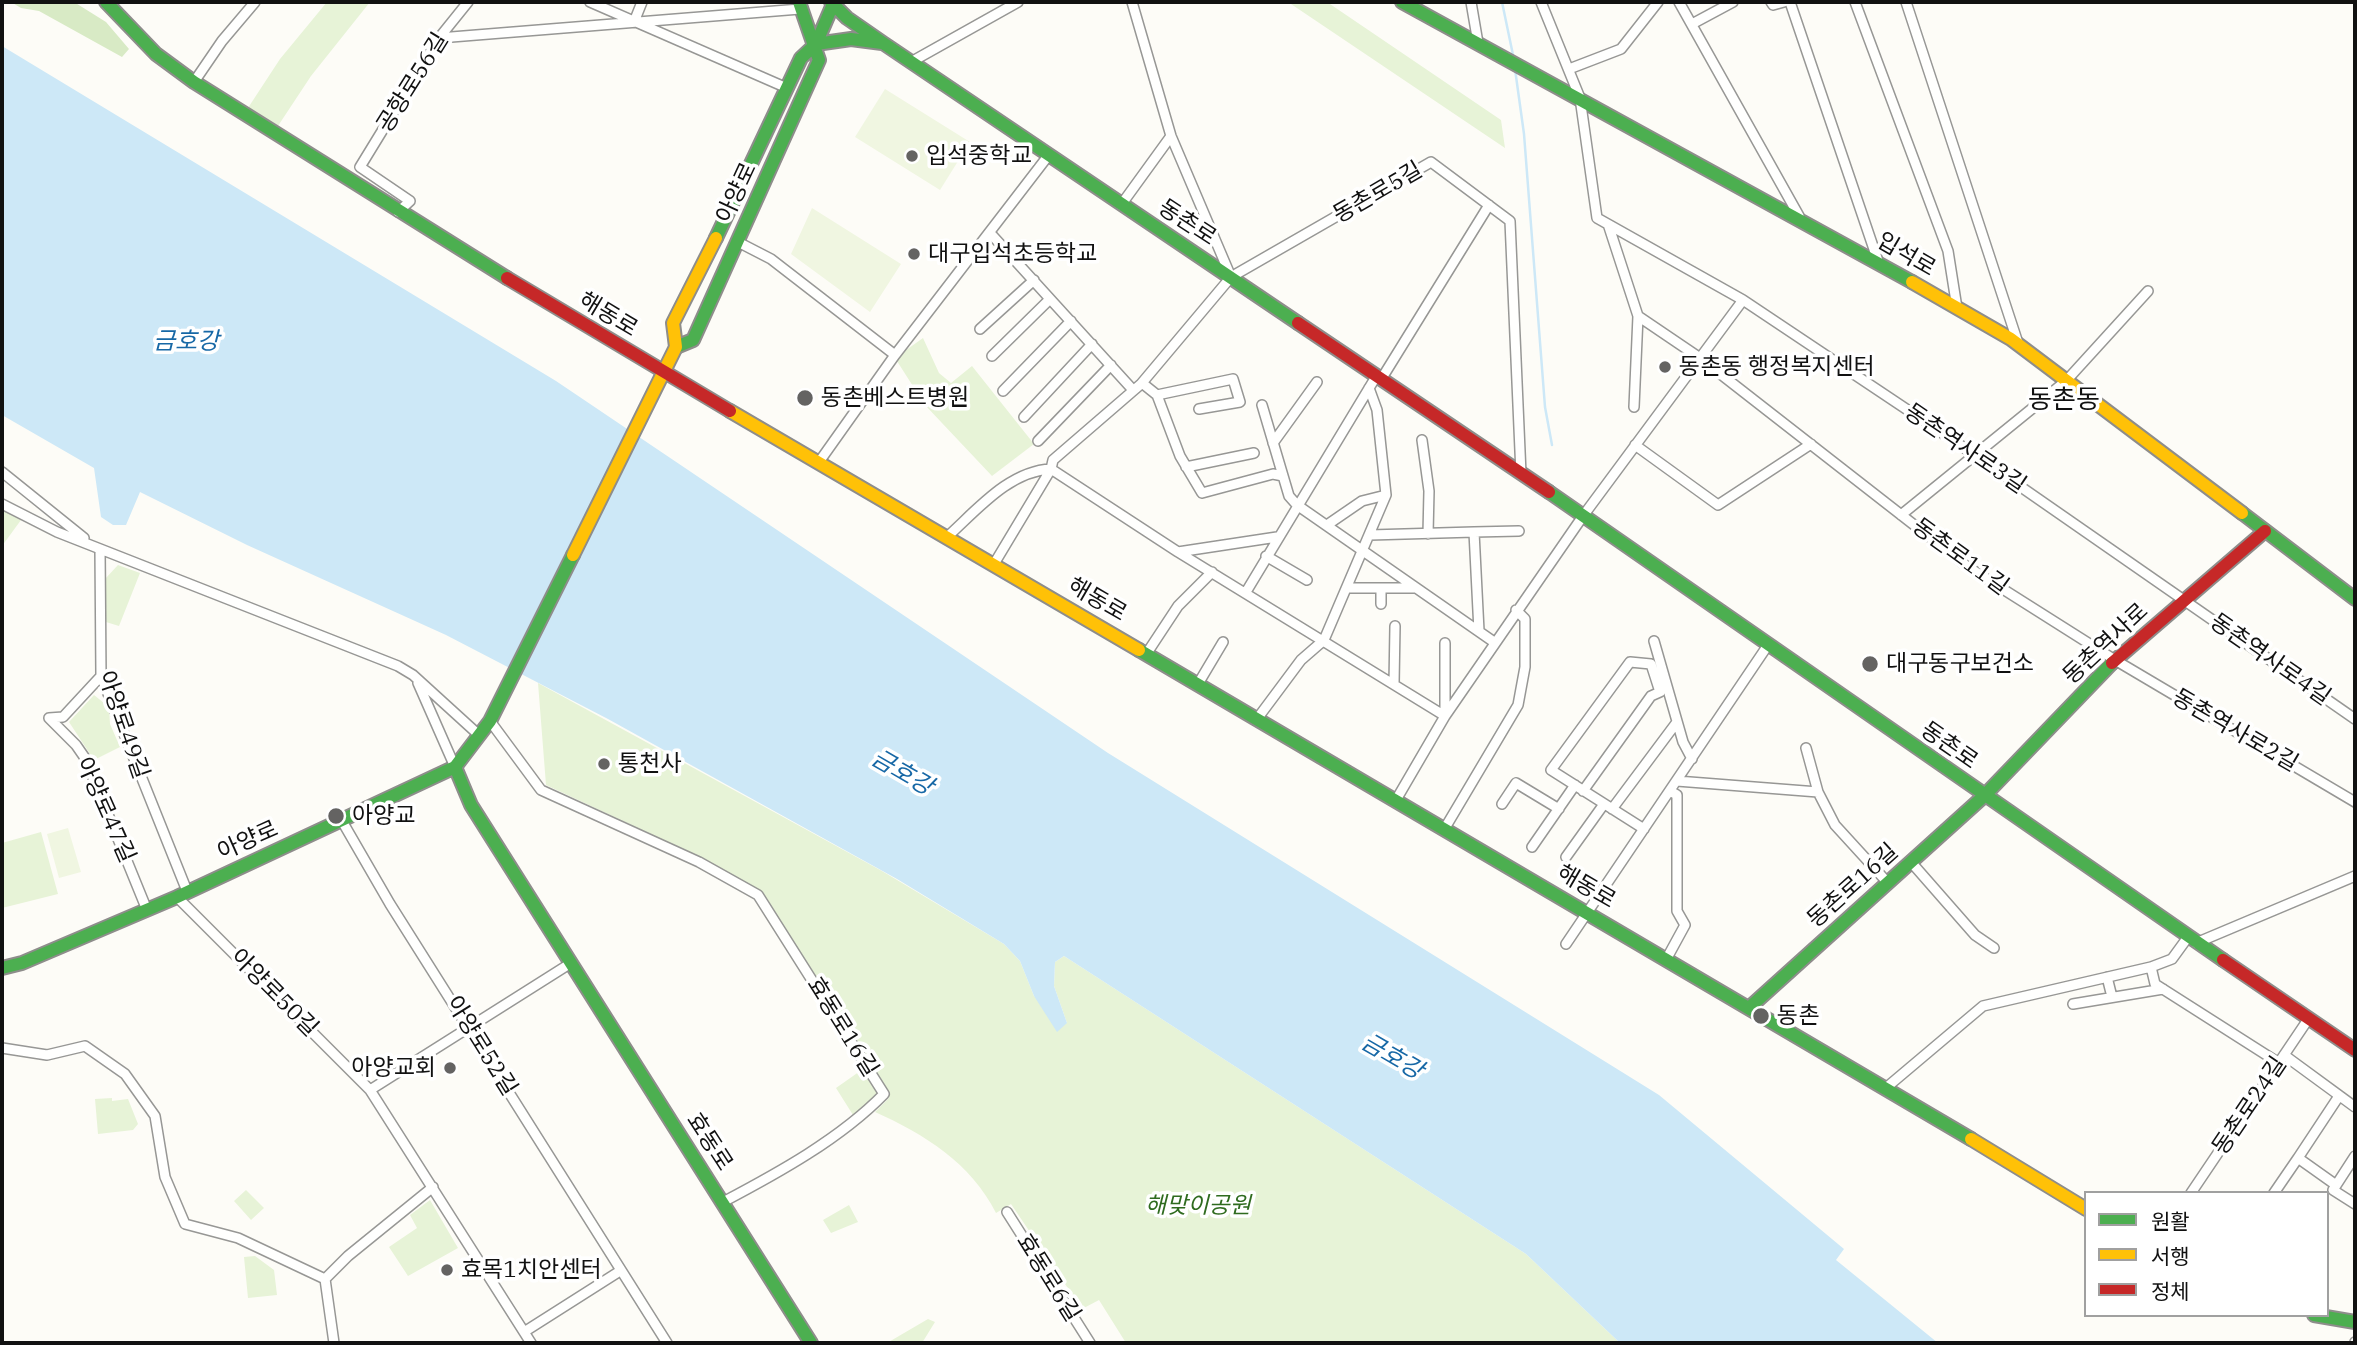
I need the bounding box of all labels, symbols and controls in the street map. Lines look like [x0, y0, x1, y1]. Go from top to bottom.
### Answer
street label: 공항로56길 [372, 28, 454, 138]
place label: 입석중학교 [926, 142, 1032, 170]
marker: 입석중학교 [904, 148, 920, 164]
street label: 동촌로5길 [1328, 156, 1428, 230]
street label: 아양로 [711, 158, 763, 228]
street label: 동촌로 [1153, 194, 1221, 252]
street label: 입석로 [1872, 227, 1940, 283]
place label: 대구입석초등학교 [928, 240, 1097, 268]
marker: 대구입석초등학교 [906, 246, 922, 262]
street label: 해동로 [574, 287, 642, 343]
water label: 금호강 [153, 328, 219, 356]
place label: 동촌동 행정복지센터 [1679, 353, 1875, 381]
marker: 동촌동 행정복지센터 [1657, 359, 1673, 375]
place label: 동촌베스트병원 [821, 384, 969, 412]
district label: 동촌동 [2028, 384, 2100, 416]
marker: 동촌베스트병원 [795, 388, 815, 408]
street label: 동촌역사로3길 [1899, 398, 2031, 500]
street label: 동촌로11길 [1906, 513, 2014, 601]
street label: 해동로 [1063, 572, 1131, 628]
street label: 동촌역사로 [2058, 598, 2154, 690]
street label: 동촌역사로4길 [2204, 608, 2336, 712]
place label: 대구동구보건소 [1886, 650, 2034, 678]
marker: 대구동구보건소 [1860, 654, 1880, 674]
street label: 아양로49길 [92, 667, 154, 783]
street label: 동촌역사로2길 [2167, 684, 2303, 778]
street label: 동촌로 [1915, 716, 1983, 776]
water label: 금호강 [866, 744, 938, 802]
place label: 통천사 [618, 750, 681, 778]
street label: 아양로47길 [70, 753, 140, 867]
marker: 통천사 [596, 756, 612, 772]
place label: 아양교 [352, 802, 415, 830]
marker: 아양교 [326, 806, 346, 826]
street label: 아양로 [213, 815, 283, 867]
street label: 동촌로16길 [1802, 838, 1904, 934]
street label: 해동로 [1552, 859, 1620, 915]
street label: 아양로50길 [225, 944, 323, 1042]
street label: 효동로16길 [801, 972, 883, 1082]
street label: 아양로52길 [440, 991, 522, 1101]
place label: 동촌 [1777, 1002, 1819, 1030]
marker: 동촌 [1751, 1006, 1771, 1026]
water label: 금호강 [1356, 1028, 1428, 1086]
street label: 동촌로24길 [2207, 1052, 2293, 1160]
place label: 아양교회 [351, 1054, 436, 1082]
marker: 아양교회 [442, 1060, 458, 1076]
street label: 효동로 [680, 1108, 738, 1176]
legend [2084, 1191, 2329, 1317]
park label: 해맞이공원 [1145, 1192, 1251, 1220]
text: 원활 [2151, 1207, 2190, 1235]
street label: 효동로6길 [1010, 1229, 1086, 1327]
text: 서행 [2151, 1242, 2190, 1270]
place label: 효목1치안센터 [461, 1256, 602, 1284]
marker: 효목1치안센터 [439, 1262, 455, 1278]
text: 정체 [2151, 1277, 2190, 1305]

